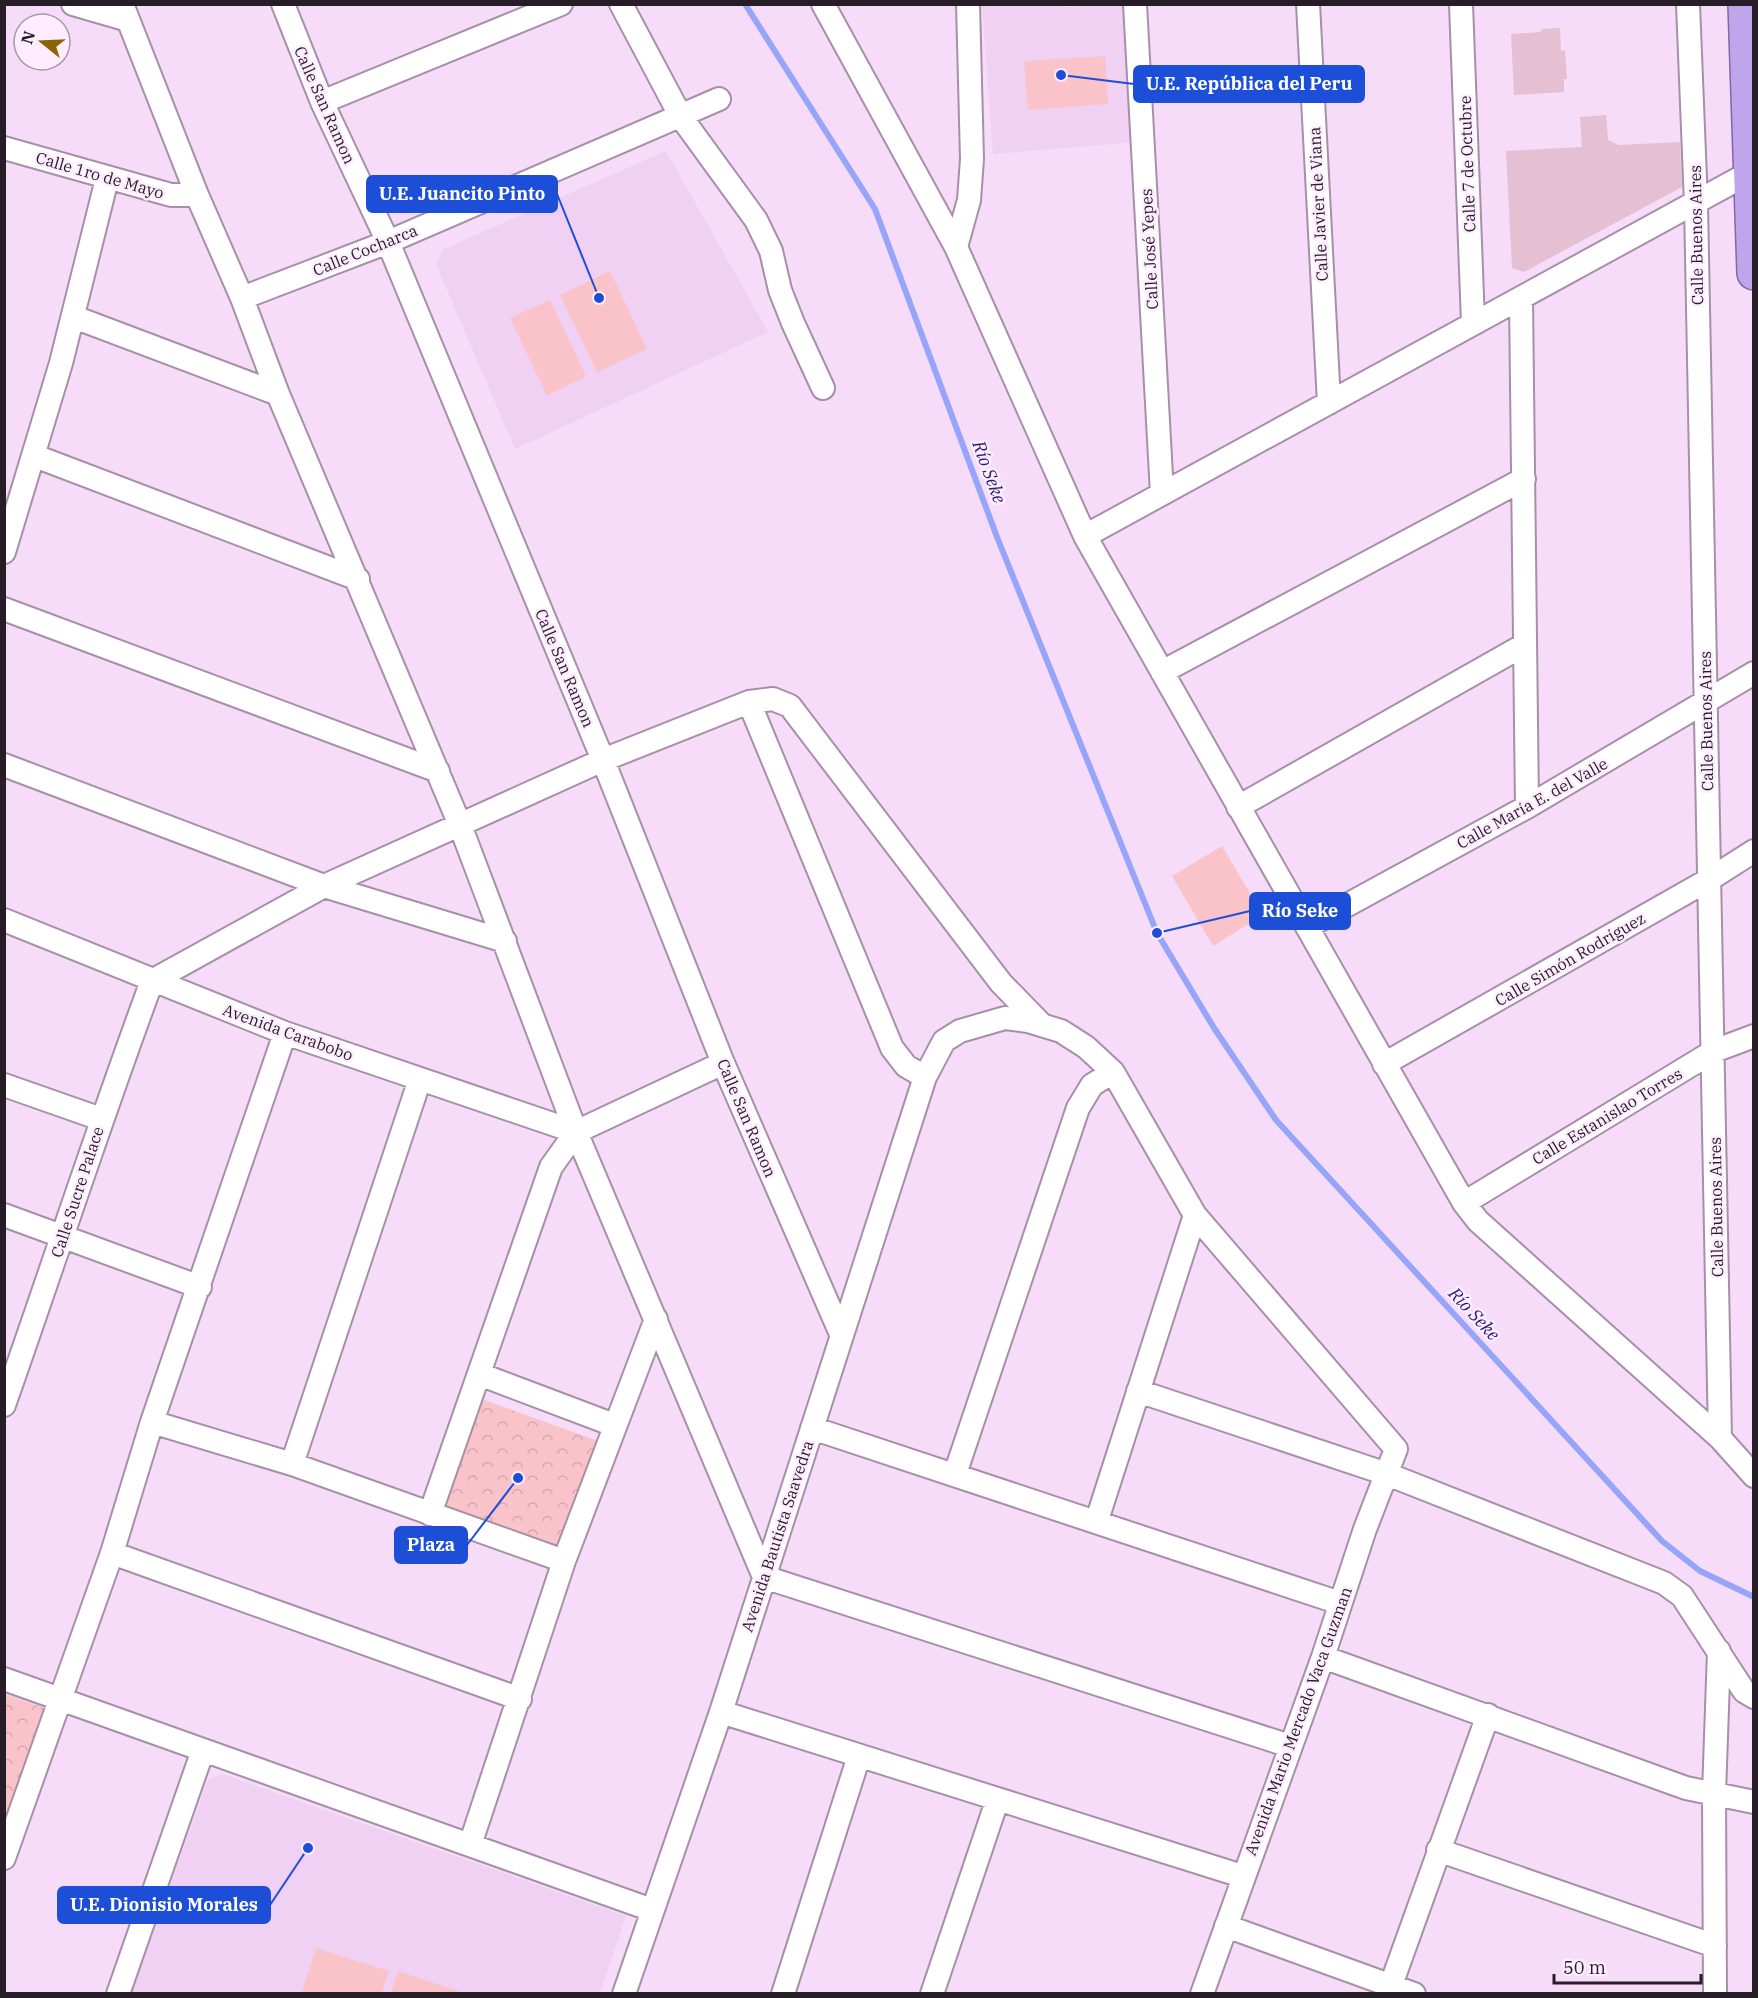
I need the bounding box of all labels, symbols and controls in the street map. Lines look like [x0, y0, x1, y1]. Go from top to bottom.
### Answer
north arrow [12, 12, 72, 72]
text: N [16, 28, 39, 46]
street label: Calle San Ramon [290, 43, 360, 167]
callout: U.E. República del Peru [1134, 66, 1364, 102]
text: U.E. República del Peru [1146, 72, 1353, 95]
street label: Calle 7 de Octubre [1455, 95, 1479, 233]
street label: Calle Javier de Viana [1304, 126, 1332, 282]
street label: Calle 1ro de Mayo [34, 147, 166, 203]
street label: Calle Buenos Aires [1685, 165, 1707, 305]
callout: U.E. Juancito Pinto [367, 176, 557, 212]
text: U.E. Juancito Pinto [379, 182, 545, 205]
street label: Calle José Yepes [1136, 188, 1162, 310]
street label: Calle Cocharca [310, 220, 421, 280]
water label: Río Seke [967, 437, 1011, 506]
street label: Calle San Ramon [531, 606, 599, 730]
street label: Calle Buenos Aires [1695, 651, 1717, 791]
street label: Calle María E. del Valle [1453, 753, 1611, 853]
callout: Río Seke [1250, 893, 1350, 929]
text: Río Seke [1262, 899, 1338, 922]
street label: Calle Simón Rodríguez [1491, 908, 1649, 1010]
street label: Avenida Carabobo [220, 999, 356, 1065]
street label: Calle San Ramon [713, 1056, 781, 1180]
street label: Calle Estanislao Torres [1528, 1063, 1686, 1169]
street label: Calle Sucre Palace [46, 1124, 108, 1260]
street label: Calle Buenos Aires [1705, 1137, 1727, 1277]
water label: Río Seke [1443, 1281, 1505, 1345]
street label: Avenida Bautista Saavedra [737, 1438, 818, 1634]
callout: Plaza [395, 1527, 467, 1563]
text: Plaza [407, 1533, 455, 1556]
street label: Avenida Mario Mercado Vaca Guzman [1240, 1584, 1356, 1858]
callout: U.E. Dionisio Morales [58, 1887, 270, 1923]
text: U.E. Dionisio Morales [70, 1893, 258, 1916]
scale bar [1554, 1947, 1701, 1985]
text: 50 m [1563, 1956, 1606, 1979]

